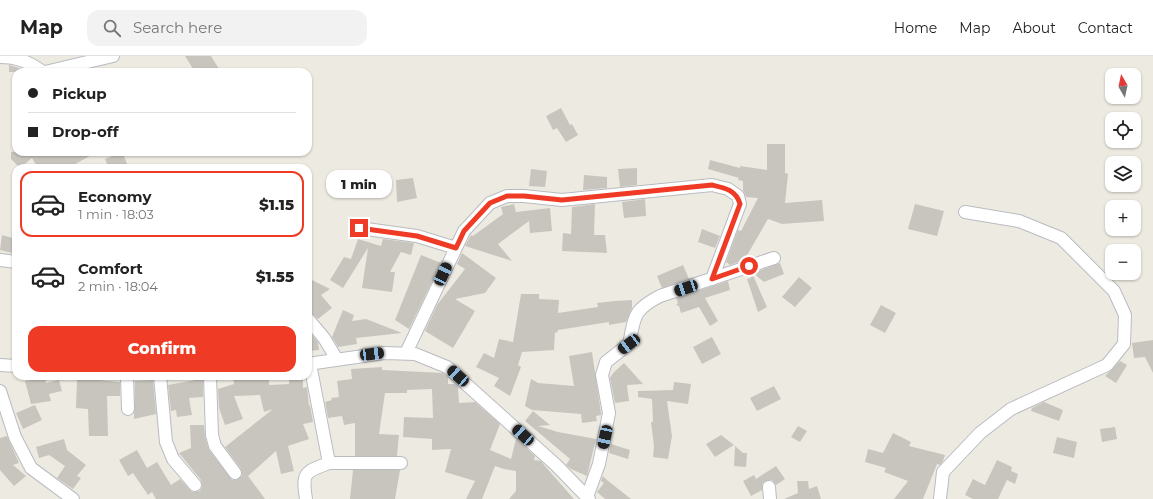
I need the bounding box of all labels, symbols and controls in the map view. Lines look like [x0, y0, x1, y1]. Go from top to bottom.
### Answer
search box [87, 10, 367, 46]
text: Map [20, 16, 63, 39]
icon: search [101, 17, 123, 39]
text: Search here [133, 18, 222, 37]
text: Home [894, 19, 937, 37]
text: Map [959, 19, 990, 37]
text: About [1012, 19, 1056, 37]
text: Contact [1078, 19, 1133, 37]
north arrow [1105, 68, 1141, 104]
map controls [1105, 68, 1141, 280]
text: Pickup [52, 84, 107, 103]
button: locate [1105, 112, 1141, 148]
text: Drop-off [52, 122, 119, 141]
button: layers [1105, 156, 1141, 192]
callout: 1 min [326, 170, 392, 198]
text: 1 min [341, 176, 377, 192]
icon: car [30, 186, 66, 222]
text: Economy [78, 187, 151, 206]
text: $1.15 [259, 195, 294, 214]
button: + [1105, 200, 1141, 236]
text: 1 min · 18:03 [78, 206, 154, 222]
route end [350, 219, 368, 237]
button: − [1105, 244, 1141, 280]
route start [740, 257, 758, 275]
icon: car [30, 258, 66, 294]
text: Comfort [78, 259, 143, 278]
car [432, 261, 454, 287]
text: $1.55 [256, 267, 294, 286]
text: 2 min · 18:04 [78, 278, 158, 294]
car [673, 278, 699, 298]
button: Confirm [28, 326, 296, 372]
car [616, 332, 642, 356]
car [359, 347, 385, 361]
car [445, 364, 471, 388]
car [510, 423, 536, 447]
car [597, 424, 613, 450]

